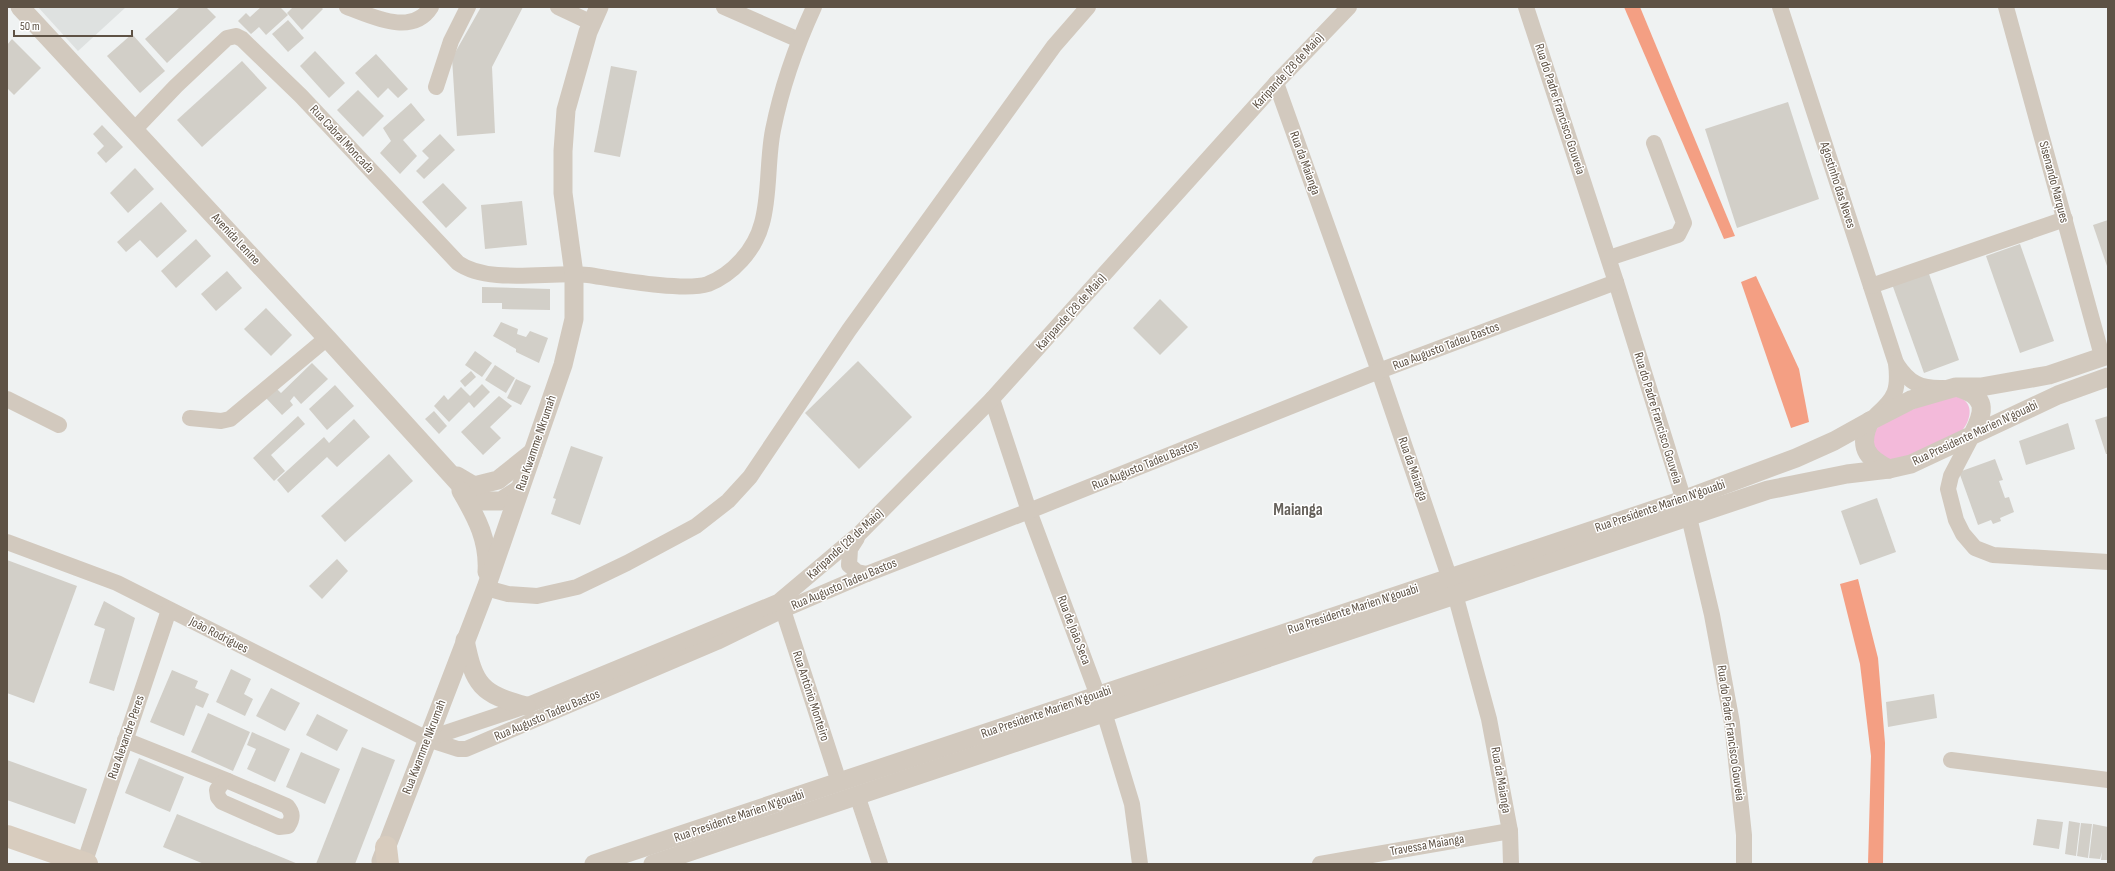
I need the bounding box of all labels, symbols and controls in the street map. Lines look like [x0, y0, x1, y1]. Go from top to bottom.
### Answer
scale bar [14, 12, 132, 38]
text: 50 m [20, 19, 40, 34]
street label: Karipande (28 de Maio) [1249, 30, 1327, 112]
street label: Rua do Padre Francisco Gouveia [1531, 41, 1589, 177]
street label: Rua Cabral Moncada [306, 102, 378, 176]
street label: Rua da Maianga [1286, 129, 1324, 197]
street label: Agostinho das Neves [1816, 139, 1860, 230]
street label: Sisenando Marques [2035, 139, 2073, 225]
street label: Avenida Lenine [207, 209, 264, 268]
street label: Karipande (28 de Maio) [1032, 270, 1110, 354]
street label: Rua Augusto Tadeu Bastos [1390, 318, 1502, 374]
street label: Rua do Padre Francisco Gouveia [1630, 350, 1686, 486]
street label: Rua Kwamme Nkrumah [512, 393, 560, 493]
street label: Rua Presidente Marien N'gouabi [1910, 397, 2040, 469]
street label: Rua da Maianga [1395, 435, 1431, 503]
street label: Rua Augusto Tadeu Bastos [1090, 436, 1201, 494]
street label: Rua Presidente Marien N'gouabi [1593, 476, 1727, 536]
district label: Maianga [1273, 500, 1323, 520]
street label: Karipande (28 de Maio) [803, 505, 887, 583]
street label: Rua Augusto Tadeu Bastos [789, 554, 899, 613]
street label: Rua Presidente Marien N'gouabi [1286, 580, 1420, 638]
street label: Rua de João Seca [1054, 593, 1094, 667]
street label: João Rodrigues [186, 613, 251, 657]
street label: Rua Antônio Monteiro [789, 649, 833, 743]
street label: Rua do Padre Francisco Gouveia [1714, 664, 1748, 802]
street label: Rua Presidente Marien N'gouabi [979, 682, 1113, 742]
street label: Rua Augusto Tadeu Bastos [492, 685, 602, 744]
street label: Rua Alexandre Peres [104, 693, 148, 781]
street label: Rua Kwamme Nkrumah [399, 697, 449, 797]
street label: Rua da Maianga [1487, 746, 1515, 814]
street label: Rua Presidente Marien N'gouabi [672, 786, 806, 846]
street label: Travessa Maianga [1389, 831, 1465, 859]

